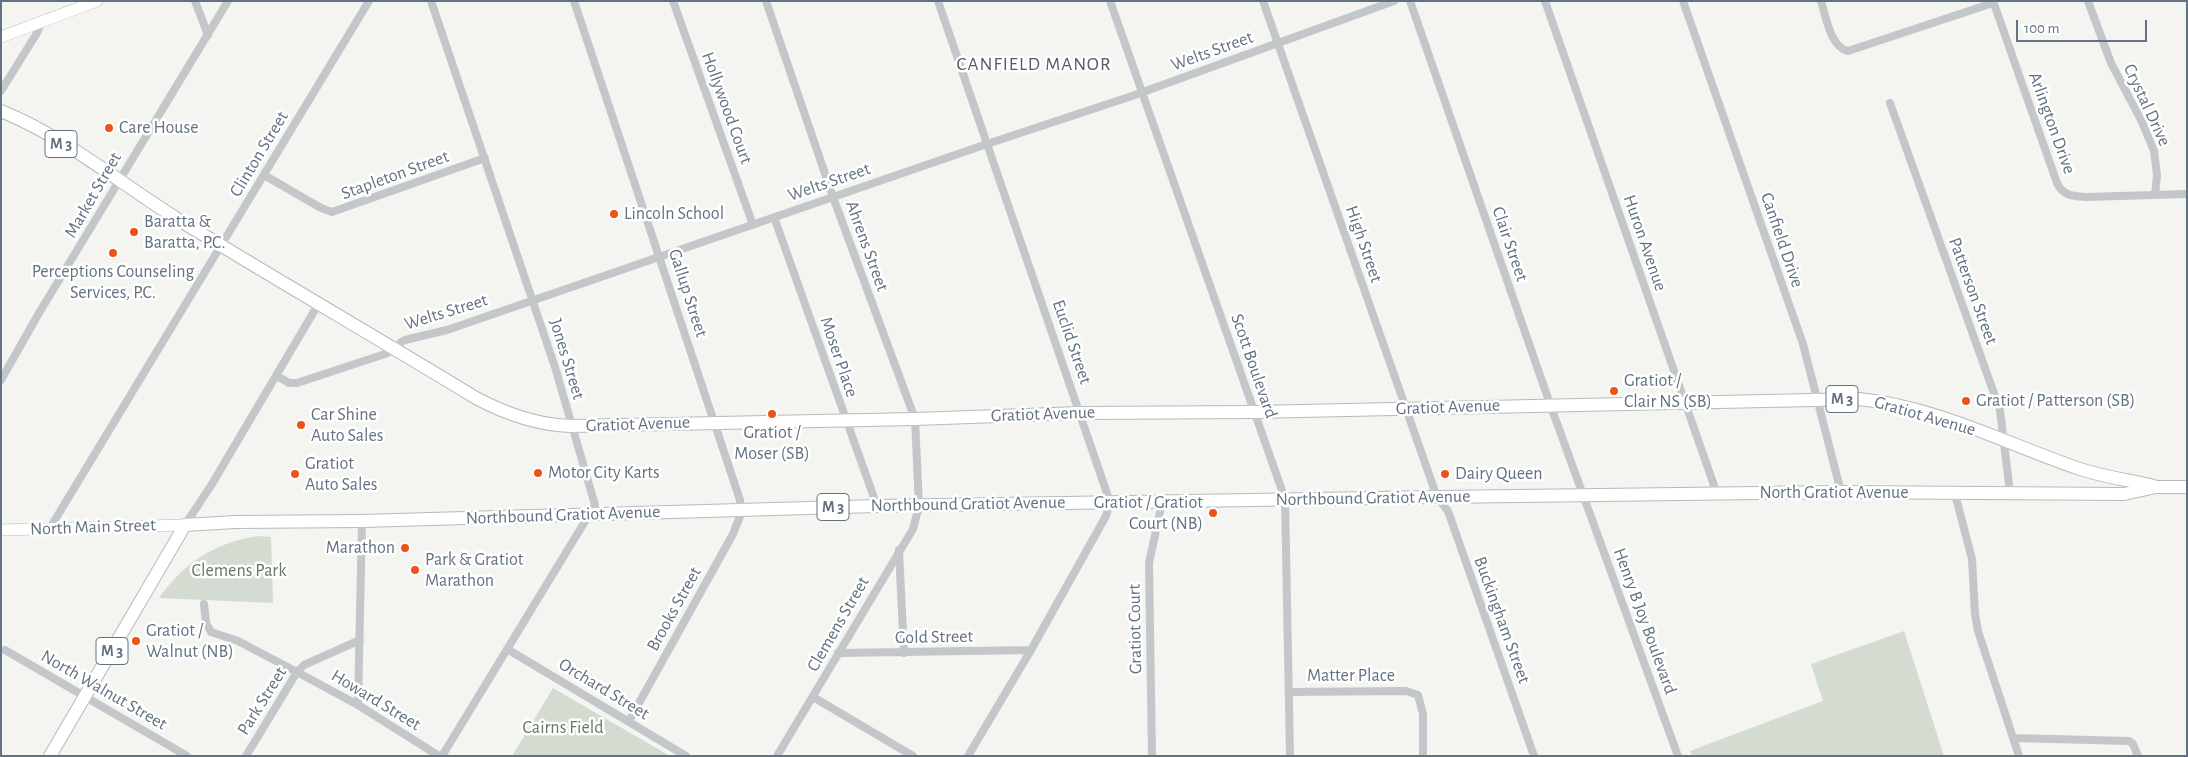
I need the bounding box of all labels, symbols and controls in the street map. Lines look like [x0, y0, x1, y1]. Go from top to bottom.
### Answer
scale bar [2018, 10, 2149, 42]
text: 100 m [2024, 21, 2059, 36]
street label: Welts Street [1168, 26, 1256, 76]
street label: Hollywood Court [697, 49, 757, 167]
district label: CANFIELD MANOR [955, 53, 1113, 75]
street label: Crystal Drive [2119, 60, 2175, 150]
street label: Arlington Drive [2024, 69, 2080, 177]
street label: Clinton Street [225, 107, 293, 201]
place label: Care House [119, 117, 198, 139]
marker: Care House [103, 122, 115, 134]
road number: M 3 [45, 130, 77, 158]
street label: Stapleton Street [338, 145, 452, 205]
street label: Market Street [60, 148, 126, 242]
street label: Welts Street [785, 158, 873, 206]
street label: Canfield Drive [1756, 190, 1808, 290]
street label: Huron Avenue [1618, 192, 1672, 294]
street label: Ahrens Street [841, 198, 893, 294]
place label: Lincoln School [624, 203, 724, 225]
street label: High Street [1341, 203, 1387, 285]
street label: Clair Street [1487, 204, 1533, 284]
marker: Lincoln School [608, 208, 620, 220]
place label: Baratta & Baratta, P.C. [144, 211, 226, 253]
marker: Baratta & Baratta, P.C. [128, 226, 140, 238]
street label: Patterson Street [1944, 234, 2002, 348]
street label: Gallup Street [664, 246, 712, 340]
marker: Perceptions Counseling Services, P.C. [107, 247, 119, 259]
place label: Perceptions Counseling Services, P.C. [32, 261, 194, 304]
street label: Welts Street [402, 289, 490, 335]
street label: Euclid Street [1047, 297, 1097, 387]
street label: Scott Boulevard [1226, 311, 1282, 421]
street label: Moser Place [815, 314, 863, 400]
street label: Jones Street [544, 316, 590, 402]
place label: Gratiot / Clair NS (SB) [1624, 370, 1712, 412]
marker: Gratiot / Clair NS (SB) [1608, 385, 1620, 397]
road number: M 3 [1826, 386, 1858, 412]
place label: Gratiot / Patterson (SB) [1976, 390, 2135, 412]
street label: Gratiot Avenue [1872, 391, 1978, 441]
street label: Gratiot Avenue [1395, 394, 1501, 420]
marker: Gratiot / Patterson (SB) [1960, 395, 1972, 407]
street label: Gratiot Avenue [990, 401, 1096, 427]
place label: Car Shine Auto Sales [311, 404, 383, 446]
marker: Gratiot / Moser (SB) [766, 408, 778, 420]
street label: Gratiot Avenue [585, 411, 691, 437]
marker: Car Shine Auto Sales [295, 419, 307, 431]
place label: Gratiot / Moser (SB) [734, 422, 810, 464]
place label: Gratiot Auto Sales [305, 453, 377, 496]
place label: Motor City Karts [548, 462, 660, 484]
place label: Dairy Queen [1455, 463, 1543, 485]
marker: Motor City Karts [532, 467, 544, 479]
marker: Gratiot Auto Sales [289, 468, 301, 480]
marker: Dairy Queen [1439, 468, 1451, 480]
street label: North Gratiot Avenue [1760, 482, 1908, 504]
street label: Northbound Gratiot Avenue [1275, 486, 1471, 510]
street label: Northbound Gratiot Avenue [870, 492, 1066, 516]
place label: Gratiot / Gratiot Court (NB) [1094, 492, 1203, 534]
road number: M 3 [817, 494, 849, 520]
street label: Northbound Gratiot Avenue [465, 501, 661, 529]
marker: Gratiot / Gratiot Court (NB) [1207, 507, 1219, 519]
street label: North Main Street [30, 514, 156, 540]
place label: Marathon [326, 537, 395, 559]
marker: Marathon [399, 542, 411, 554]
street label: Henry B Joy Boulevard [1609, 545, 1681, 697]
place label: Park & Gratiot Marathon [425, 549, 524, 592]
street label: Buckingham Street [1469, 554, 1535, 686]
park label: Clemens Park [192, 560, 286, 582]
street label: Brooks Street [642, 563, 706, 655]
marker: Park & Gratiot Marathon [409, 564, 421, 576]
street label: Clemens Street [802, 573, 874, 675]
street label: Gratiot Court [1123, 584, 1147, 674]
place label: Gratiot / Walnut (NB) [146, 620, 234, 662]
street label: Gold Street [895, 626, 973, 648]
marker: Gratiot / Walnut (NB) [130, 635, 142, 647]
road number: M 3 [96, 637, 128, 664]
street label: North Walnut Street [37, 645, 171, 735]
street label: Orchard Street [555, 653, 653, 725]
street label: Park Street [233, 663, 291, 739]
street label: Howard Street [327, 665, 425, 735]
street label: Matter Place [1307, 665, 1395, 687]
park label: Cairns Field [523, 717, 603, 739]

